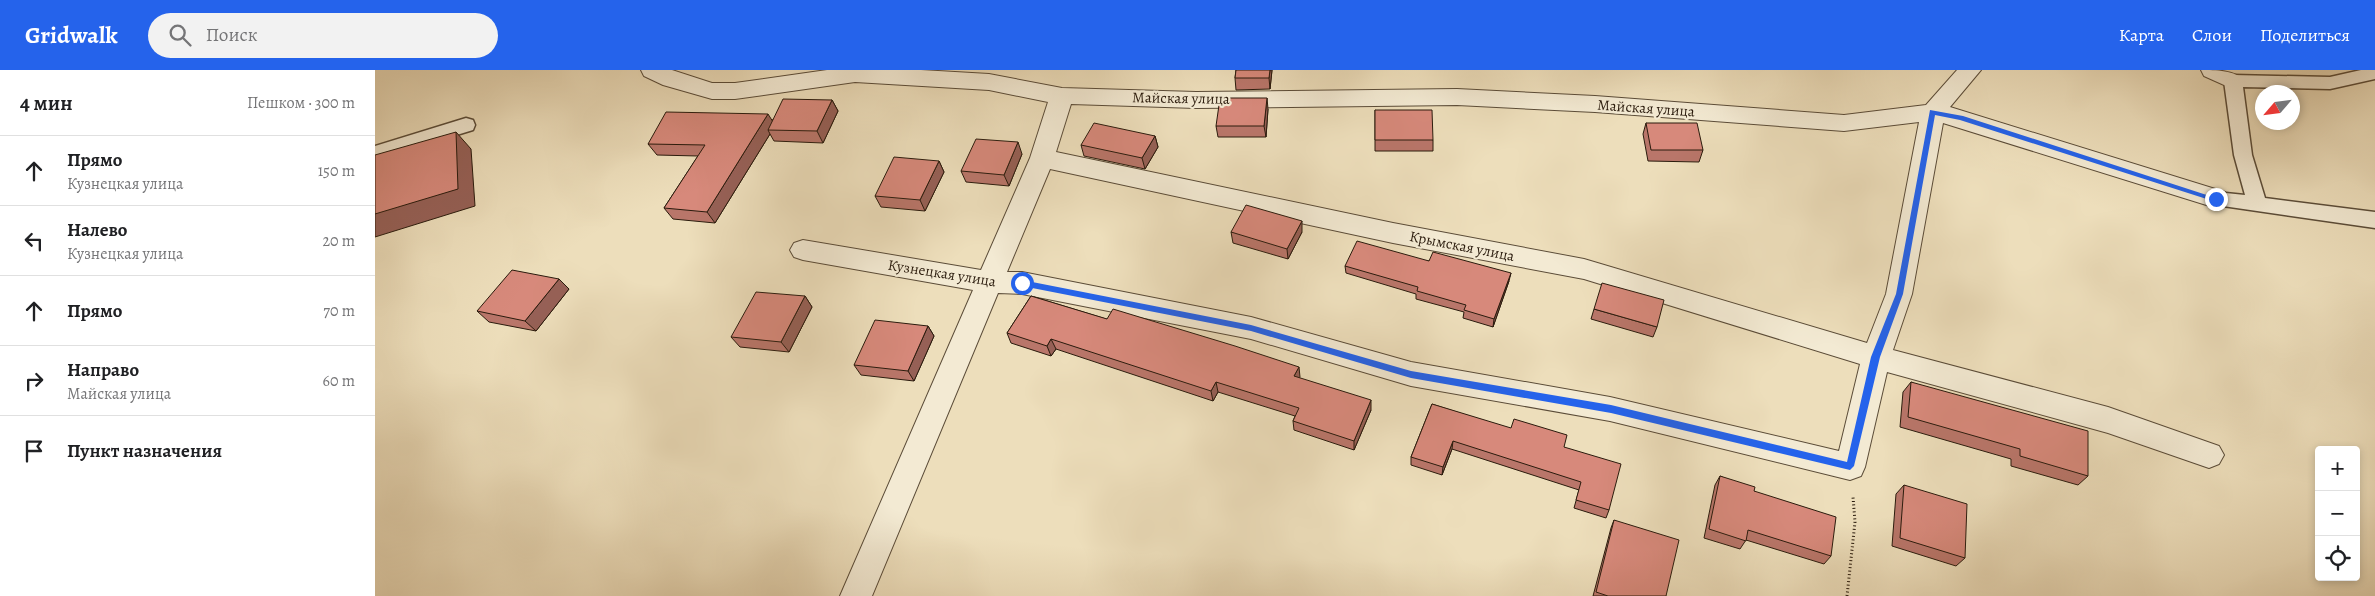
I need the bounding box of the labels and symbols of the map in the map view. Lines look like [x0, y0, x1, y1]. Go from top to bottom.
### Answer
north arrow [2255, 85, 2300, 130]
street label: Майская улица [1132, 87, 1230, 109]
street label: Майская улица [1597, 95, 1695, 121]
route end [2205, 188, 2228, 211]
street label: Крымская улица [1408, 226, 1516, 266]
street label: Кузнецкая улица [887, 255, 998, 291]
route start [1011, 272, 1034, 295]

